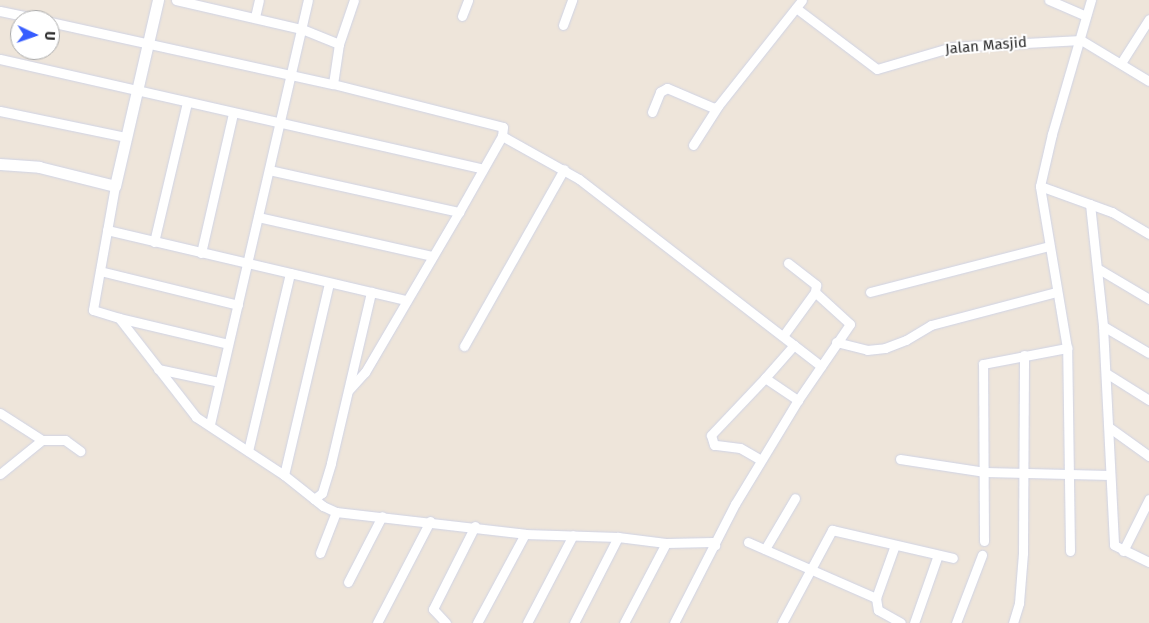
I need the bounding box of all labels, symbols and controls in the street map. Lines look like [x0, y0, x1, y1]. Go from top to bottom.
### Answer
north arrow [10, 10, 60, 60]
text: U [41, 31, 58, 41]
street label: Jalan Masjid [944, 33, 1028, 59]

